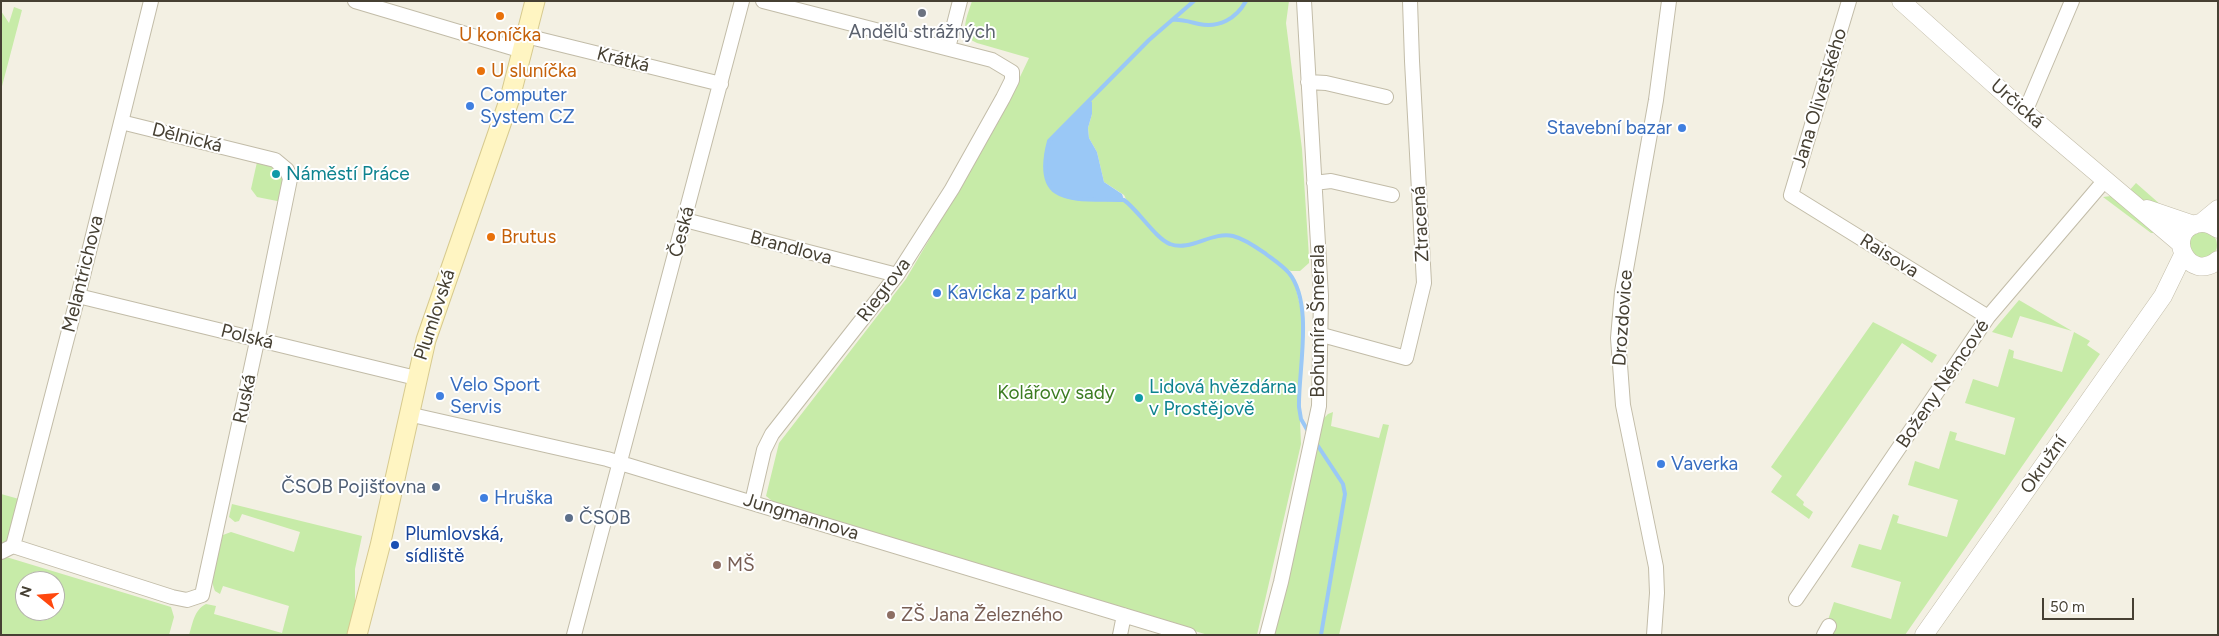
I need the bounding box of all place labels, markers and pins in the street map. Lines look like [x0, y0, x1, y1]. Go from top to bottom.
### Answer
marker: Andělů strážných [916, 7, 928, 19]
marker: U koníčka [494, 10, 506, 22]
place label: Andělů strážných [848, 21, 996, 43]
place label: U koníčka [459, 24, 541, 46]
place label: U sluníčka [491, 60, 577, 82]
marker: U sluníčka [475, 65, 487, 77]
place label: Computer System CZ [480, 84, 575, 128]
marker: Computer System CZ [464, 100, 476, 112]
place label: Stavební bazar [1547, 117, 1672, 139]
marker: Stavební bazar [1676, 122, 1688, 134]
place label: Náměstí Práce [286, 163, 410, 185]
marker: Náměstí Práce [270, 168, 282, 180]
place label: Brutus [501, 226, 556, 248]
marker: Brutus [485, 231, 497, 243]
place label: Kavicka z parku [947, 282, 1077, 304]
marker: Kavicka z parku [931, 287, 943, 299]
place label: Velo Sport Servis [450, 374, 540, 418]
place label: Lidová hvězdárna v Prostějově [1149, 376, 1297, 420]
marker: Velo Sport Servis [434, 390, 446, 402]
marker: Lidová hvězdárna v Prostějově [1133, 392, 1145, 404]
place label: Vaverka [1671, 453, 1738, 475]
marker: Vaverka [1655, 458, 1667, 470]
place label: ČSOB Pojišťovna [281, 476, 426, 498]
marker: ČSOB Pojišťovna [430, 481, 442, 493]
place label: Hruška [494, 487, 553, 509]
marker: Hruška [478, 492, 490, 504]
place label: ČSOB [579, 507, 631, 529]
marker: ČSOB [563, 512, 575, 524]
place label: Plumlovská, sídliště [405, 523, 504, 567]
marker: Plumlovská, sídliště [389, 539, 401, 551]
place label: MŠ [727, 554, 755, 576]
marker: MŠ [711, 559, 723, 571]
place label: ZŠ Jana Železného [901, 604, 1063, 626]
marker: ZŠ Jana Železného [885, 609, 897, 621]

